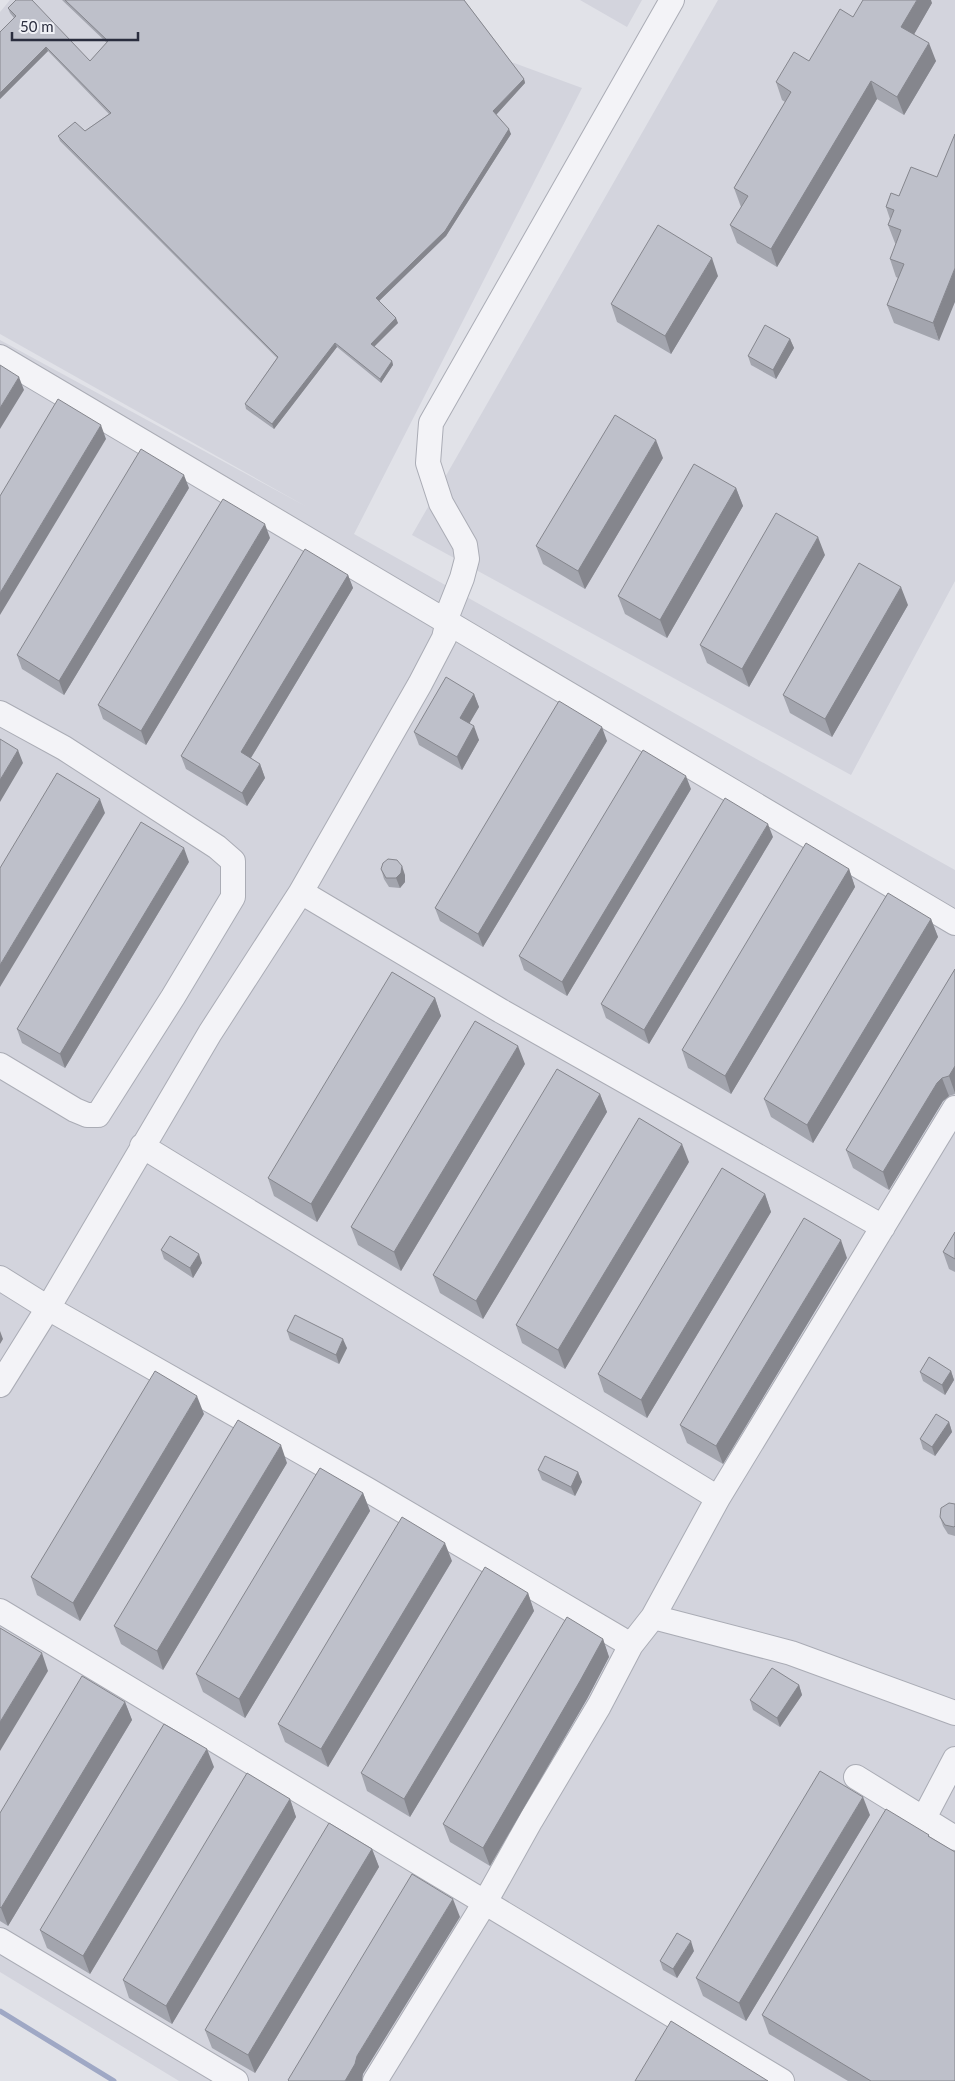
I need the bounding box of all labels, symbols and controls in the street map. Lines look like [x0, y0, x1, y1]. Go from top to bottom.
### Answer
scale bar [12, 10, 139, 42]
text: 50 m [20, 17, 54, 35]

